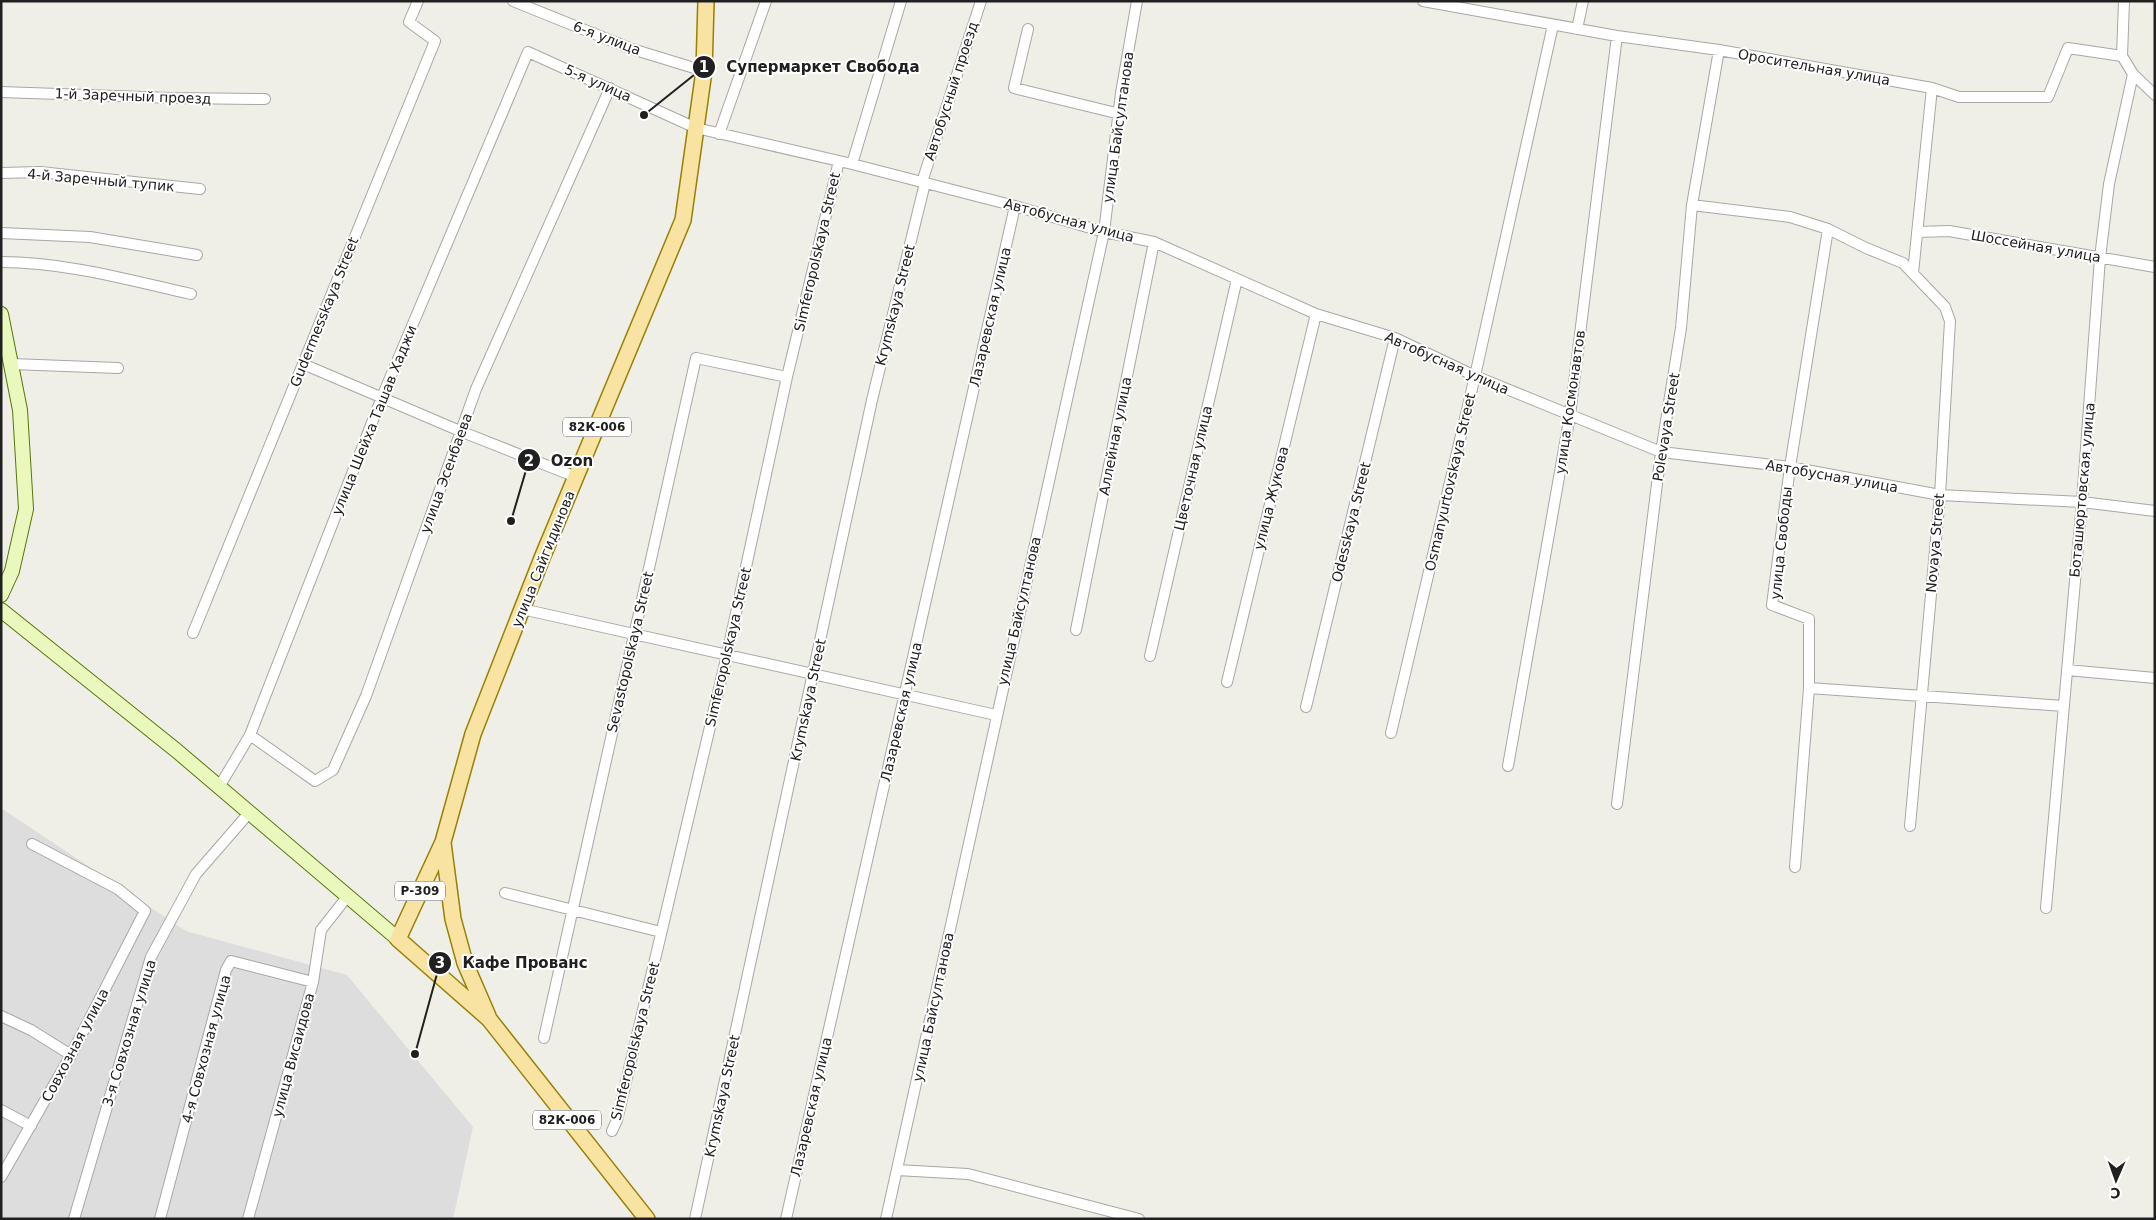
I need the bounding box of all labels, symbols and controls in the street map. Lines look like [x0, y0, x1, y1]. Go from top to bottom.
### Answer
street label: 6-я улица [571, 18, 643, 58]
street label: Автобусный проезд [921, 19, 981, 163]
street label: Оросительная улица [1737, 46, 1891, 88]
street label: улица Байсултанова [1099, 50, 1137, 204]
callout: Супермаркет Свобода [692, 52, 930, 82]
text: 1 [699, 58, 709, 76]
text: Супермаркет Свобода [726, 58, 920, 76]
street label: 5-я улица [562, 61, 634, 105]
street label: 1-й Заречный проезд [54, 85, 212, 107]
street label: 4-й Заречный тупик [27, 166, 175, 194]
street label: Simferopolskaya Street [791, 170, 843, 333]
street label: Автобусная улица [1002, 195, 1136, 245]
street label: Шоссейная улица [1970, 227, 2102, 265]
street label: Gudermesskaya Street [287, 234, 362, 389]
street label: Krymskaya Street [872, 242, 918, 367]
street label: Лазаревская улица [966, 246, 1014, 388]
street label: улица Шейха Ташав Хаджи [328, 323, 420, 517]
street label: Автобусная улица [1382, 328, 1512, 398]
street label: улица Космонавтов [1552, 329, 1588, 475]
street label: Polevaya Street [1650, 371, 1683, 482]
street label: Аллейная улица [1096, 375, 1134, 497]
street label: Osmanyurtovskaya Street [1422, 391, 1478, 573]
street label: Боташюртовская улица [2066, 402, 2098, 578]
street label: Цветочная улица [1171, 404, 1215, 532]
street label: улица Эсенбаева [417, 411, 475, 535]
road number: 82К-006 [563, 418, 631, 437]
callout: Ozon [516, 445, 604, 475]
street label: улица Жукова [1250, 445, 1292, 551]
text: 2 [524, 452, 534, 470]
text: Ozon [551, 452, 593, 470]
street label: Автобусная улица [1765, 456, 1899, 496]
street label: Odesskaya Street [1328, 460, 1374, 584]
street label: улица Свободы [1767, 486, 1795, 600]
street label: улица Сайгидинова [508, 488, 578, 630]
street label: Novaya Street [1923, 492, 1947, 593]
street label: улица Байсултанова [994, 535, 1044, 687]
street label: Simferopolskaya Street [702, 565, 754, 728]
street label: Sevastopolskaya Street [604, 569, 656, 734]
street label: Krymskaya Street [787, 637, 829, 763]
street label: Лазаревская улица [877, 641, 925, 783]
road number: Р-309 [395, 881, 445, 900]
street label: улица Байсултанова [909, 931, 957, 1083]
callout: Кафе Прованс [428, 948, 598, 978]
text: 3 [435, 954, 445, 972]
text: Кафе Прованс [462, 954, 588, 972]
street label: 3-я Совхозная улица [99, 958, 159, 1108]
street label: Simferopolskaya Street [608, 960, 663, 1122]
street label: 4-я Совхозная улица [179, 973, 233, 1125]
street label: Совхозная улица [38, 986, 112, 1104]
street label: улица Висаидова [269, 991, 317, 1119]
street label: Krymskaya Street [701, 1033, 743, 1159]
street label: Лазаревская улица [787, 1036, 835, 1178]
road number: 82К-006 [533, 1110, 601, 1130]
north arrow [2091, 1155, 2141, 1205]
text: С [2110, 1185, 2121, 1201]

